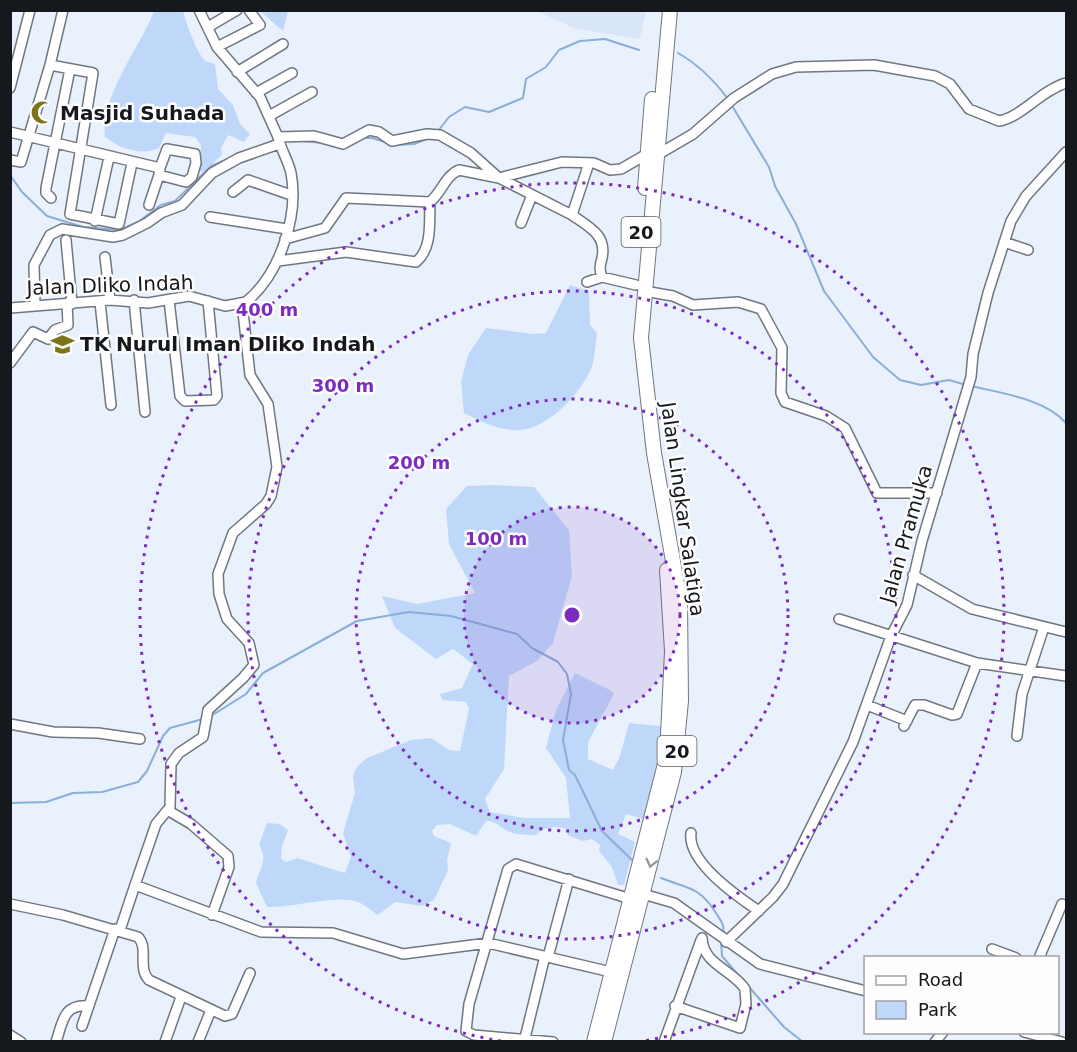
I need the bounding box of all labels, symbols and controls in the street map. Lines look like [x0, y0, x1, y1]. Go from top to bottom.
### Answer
mosque icon: Masjid Suhada [29, 100, 55, 126]
place label: Masjid Suhada [60, 101, 224, 125]
road number: 20 [622, 217, 660, 247]
street label: Jalan Dliko Indah [24, 270, 194, 300]
text: 400 m [236, 299, 298, 320]
school or university icon: TK Nurul Iman Dliko Indah [49, 331, 75, 357]
place label: TK Nurul Iman Dliko Indah [80, 332, 376, 356]
text: 300 m [312, 375, 374, 396]
street label: Jalan Lingkar Salatiga [656, 398, 710, 618]
text: 200 m [388, 452, 450, 473]
street label: Jalan Pramuka [874, 462, 937, 608]
text: 100 m [465, 528, 527, 549]
centre of rings [562, 605, 582, 625]
road number: 20 [658, 736, 696, 766]
one-way arrow [645, 858, 658, 868]
legend [864, 956, 1059, 1034]
text: Road [918, 969, 963, 990]
text: Park [918, 999, 957, 1020]

